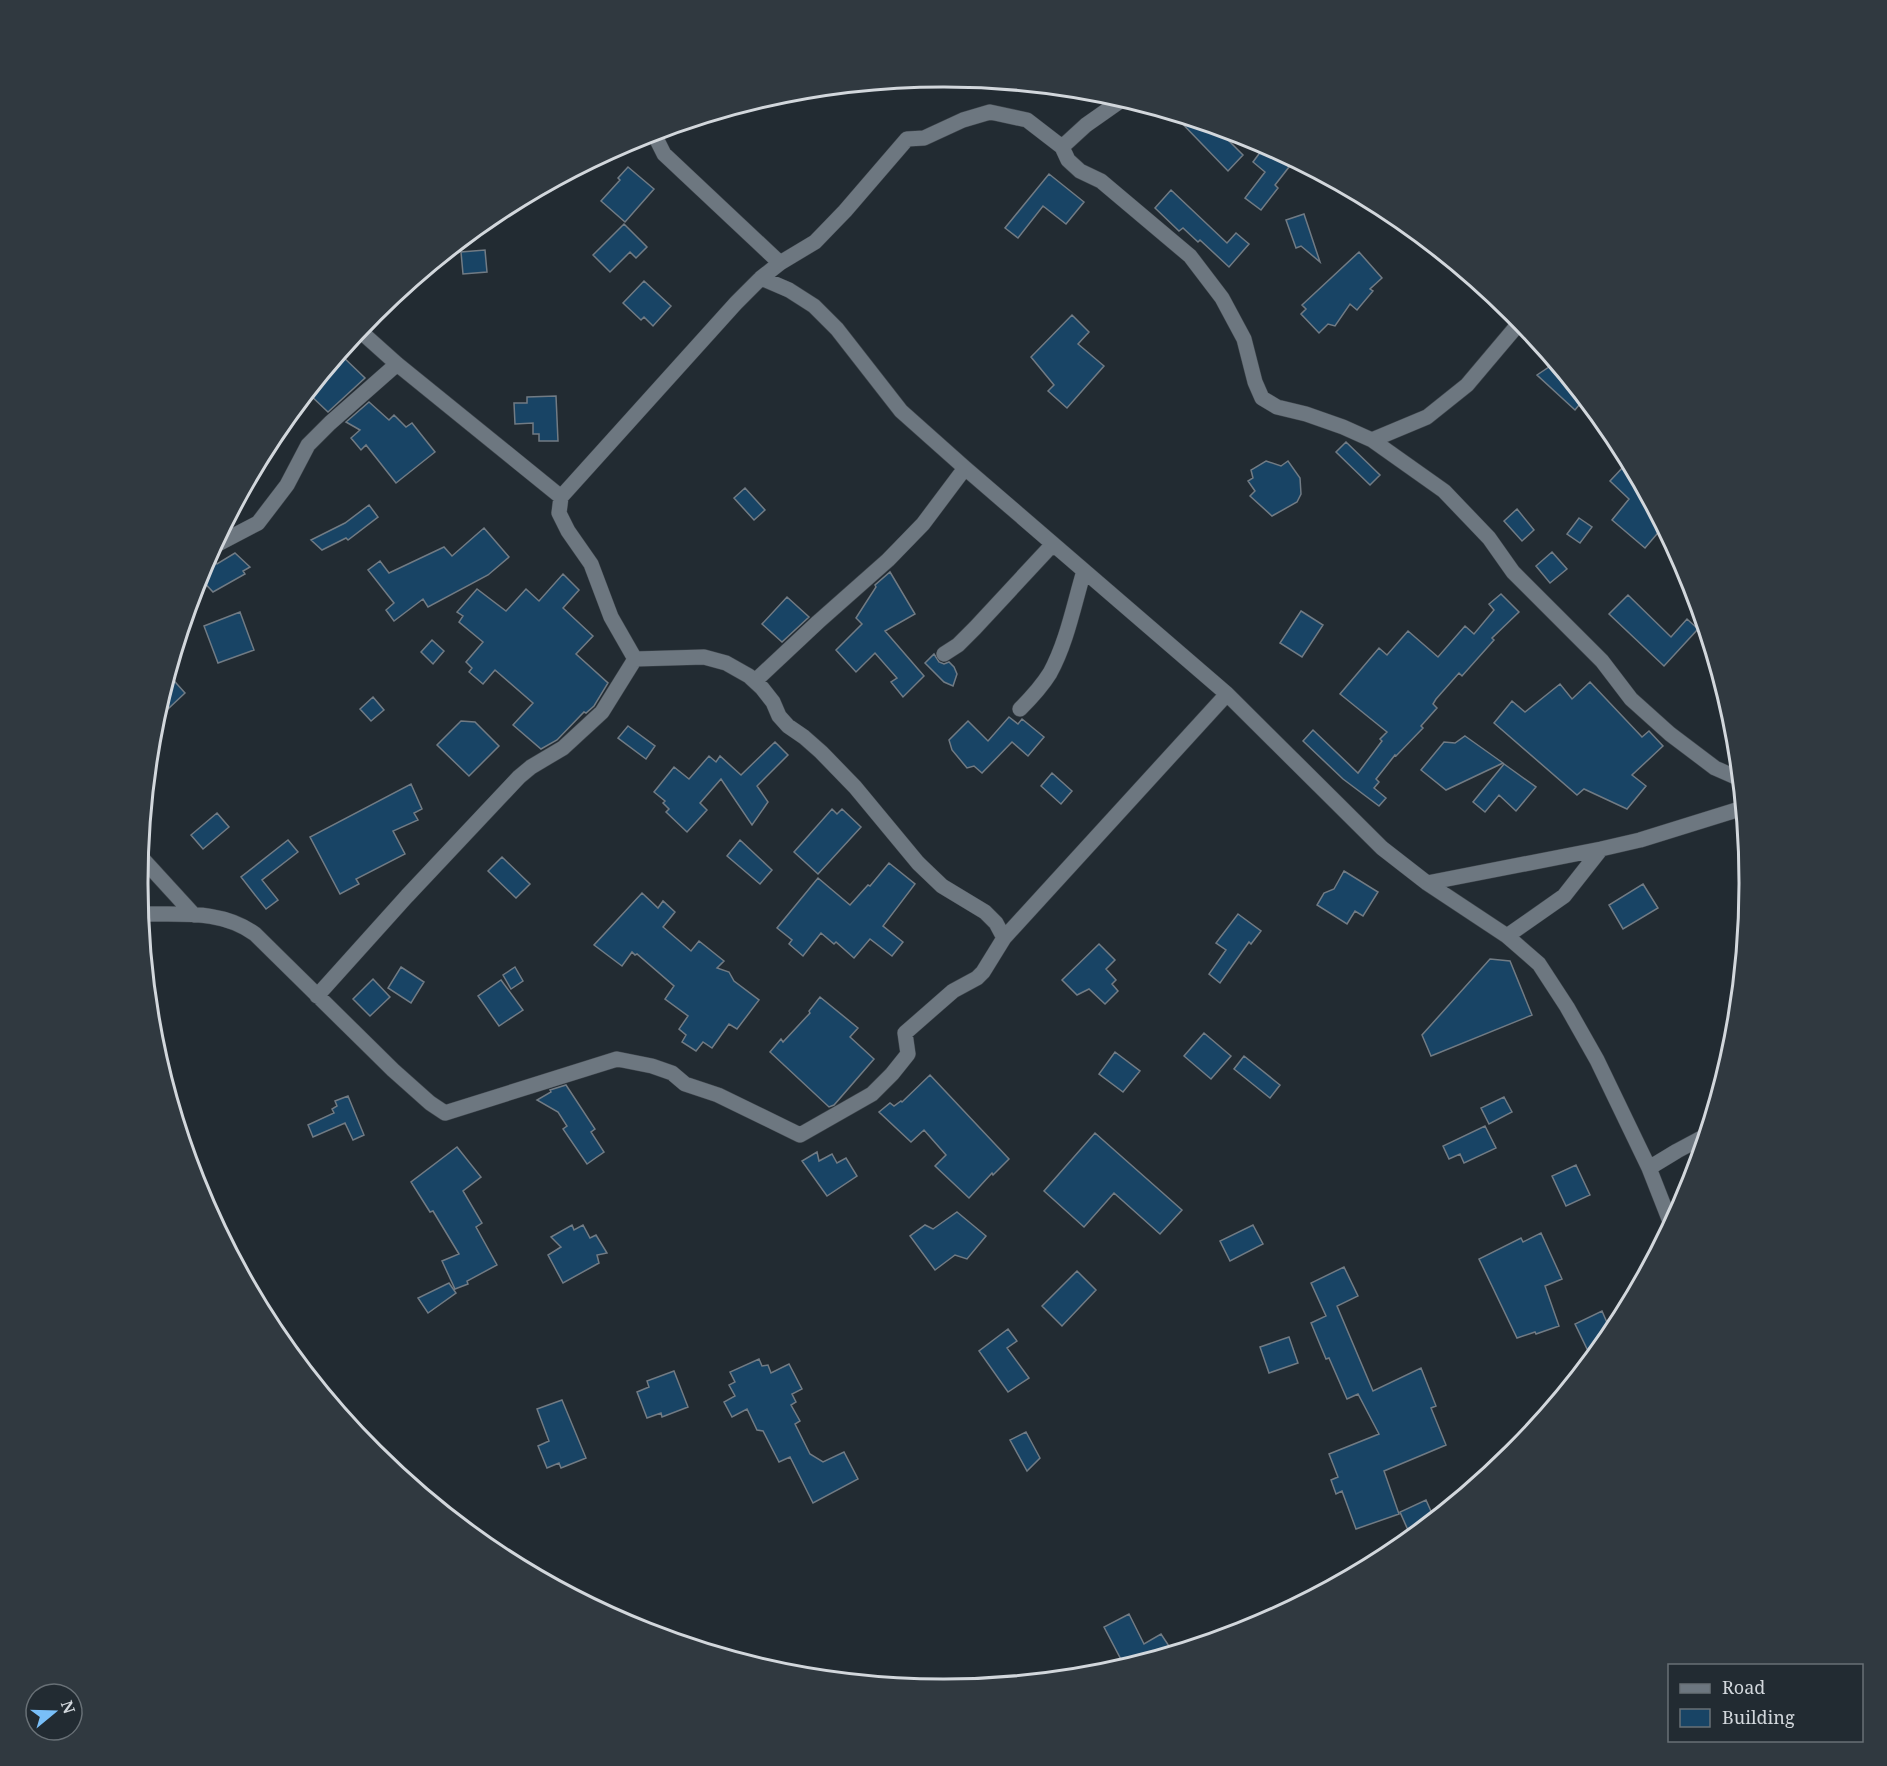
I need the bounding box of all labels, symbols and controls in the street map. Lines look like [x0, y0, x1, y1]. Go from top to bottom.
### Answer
legend [1668, 1664, 1863, 1742]
text: Road [1722, 1675, 1765, 1699]
north arrow [24, 1682, 84, 1742]
text: N [56, 1698, 81, 1717]
text: Building [1722, 1705, 1795, 1729]

